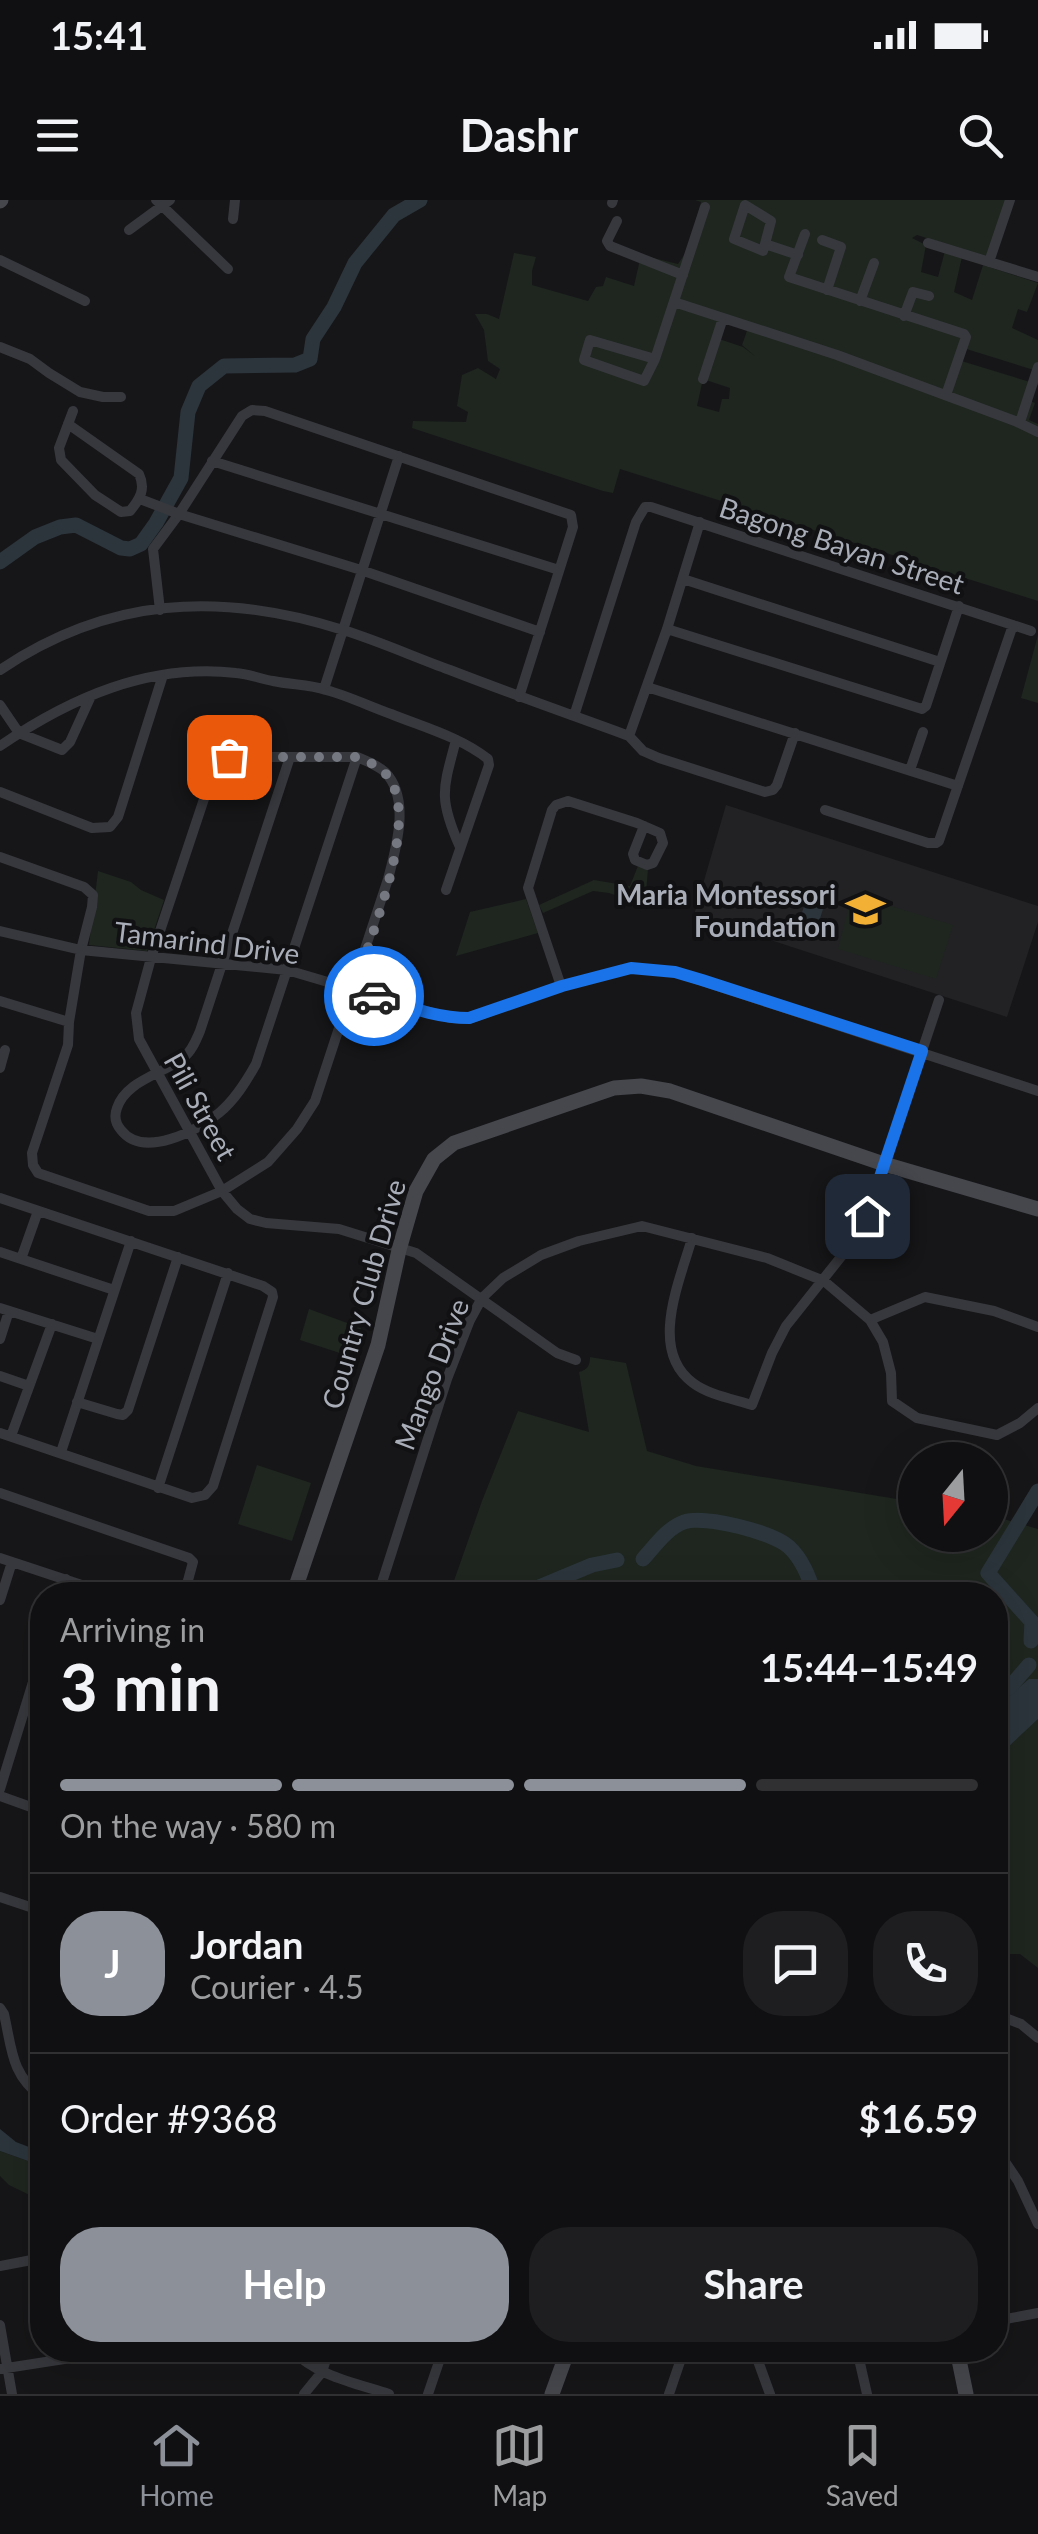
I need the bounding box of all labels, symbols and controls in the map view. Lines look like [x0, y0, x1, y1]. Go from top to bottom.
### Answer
text: 15:41 [50, 12, 148, 58]
icon: menu [30, 108, 85, 163]
text: Dashr [460, 108, 578, 162]
icon: search [953, 108, 1008, 163]
street label: Bagong Bayan Street [715, 489, 969, 601]
pin [187, 715, 272, 800]
icon: bag [202, 730, 257, 785]
place label: Maria Montessori Foundation [616, 877, 836, 943]
school or university icon: Maria Montessori Foundation [845, 889, 887, 931]
street label: Tamarind Drive [112, 914, 302, 970]
courier [324, 946, 424, 1046]
icon: car [347, 969, 402, 1024]
street label: Pili Street [158, 1046, 244, 1166]
pin [825, 1174, 910, 1259]
street label: Country Club Drive [314, 1175, 412, 1413]
icon: home [840, 1189, 895, 1244]
street label: Mango Drive [387, 1294, 475, 1454]
north arrow [898, 1442, 1008, 1552]
map controls [898, 1442, 1008, 1552]
text: Arriving in [60, 1610, 205, 1649]
text: 15:44–15:49 [760, 1644, 978, 1690]
text: 3 min [60, 1647, 221, 1725]
text: On the way · 580 m [60, 1806, 336, 1845]
button: chat [743, 1911, 848, 2016]
button: phone [873, 1911, 978, 2016]
text: Jordan [190, 1921, 303, 1967]
text: J [104, 1940, 121, 1986]
text: Courier · 4.5 [190, 1967, 364, 2006]
text: Order #9368 [60, 2095, 277, 2141]
text: $16.59 [859, 2095, 978, 2141]
button: Help [60, 2227, 509, 2342]
button: Share [529, 2227, 978, 2342]
tab: Home [139, 2418, 214, 2512]
tab: Map [492, 2418, 547, 2512]
tab: Saved [826, 2418, 899, 2512]

